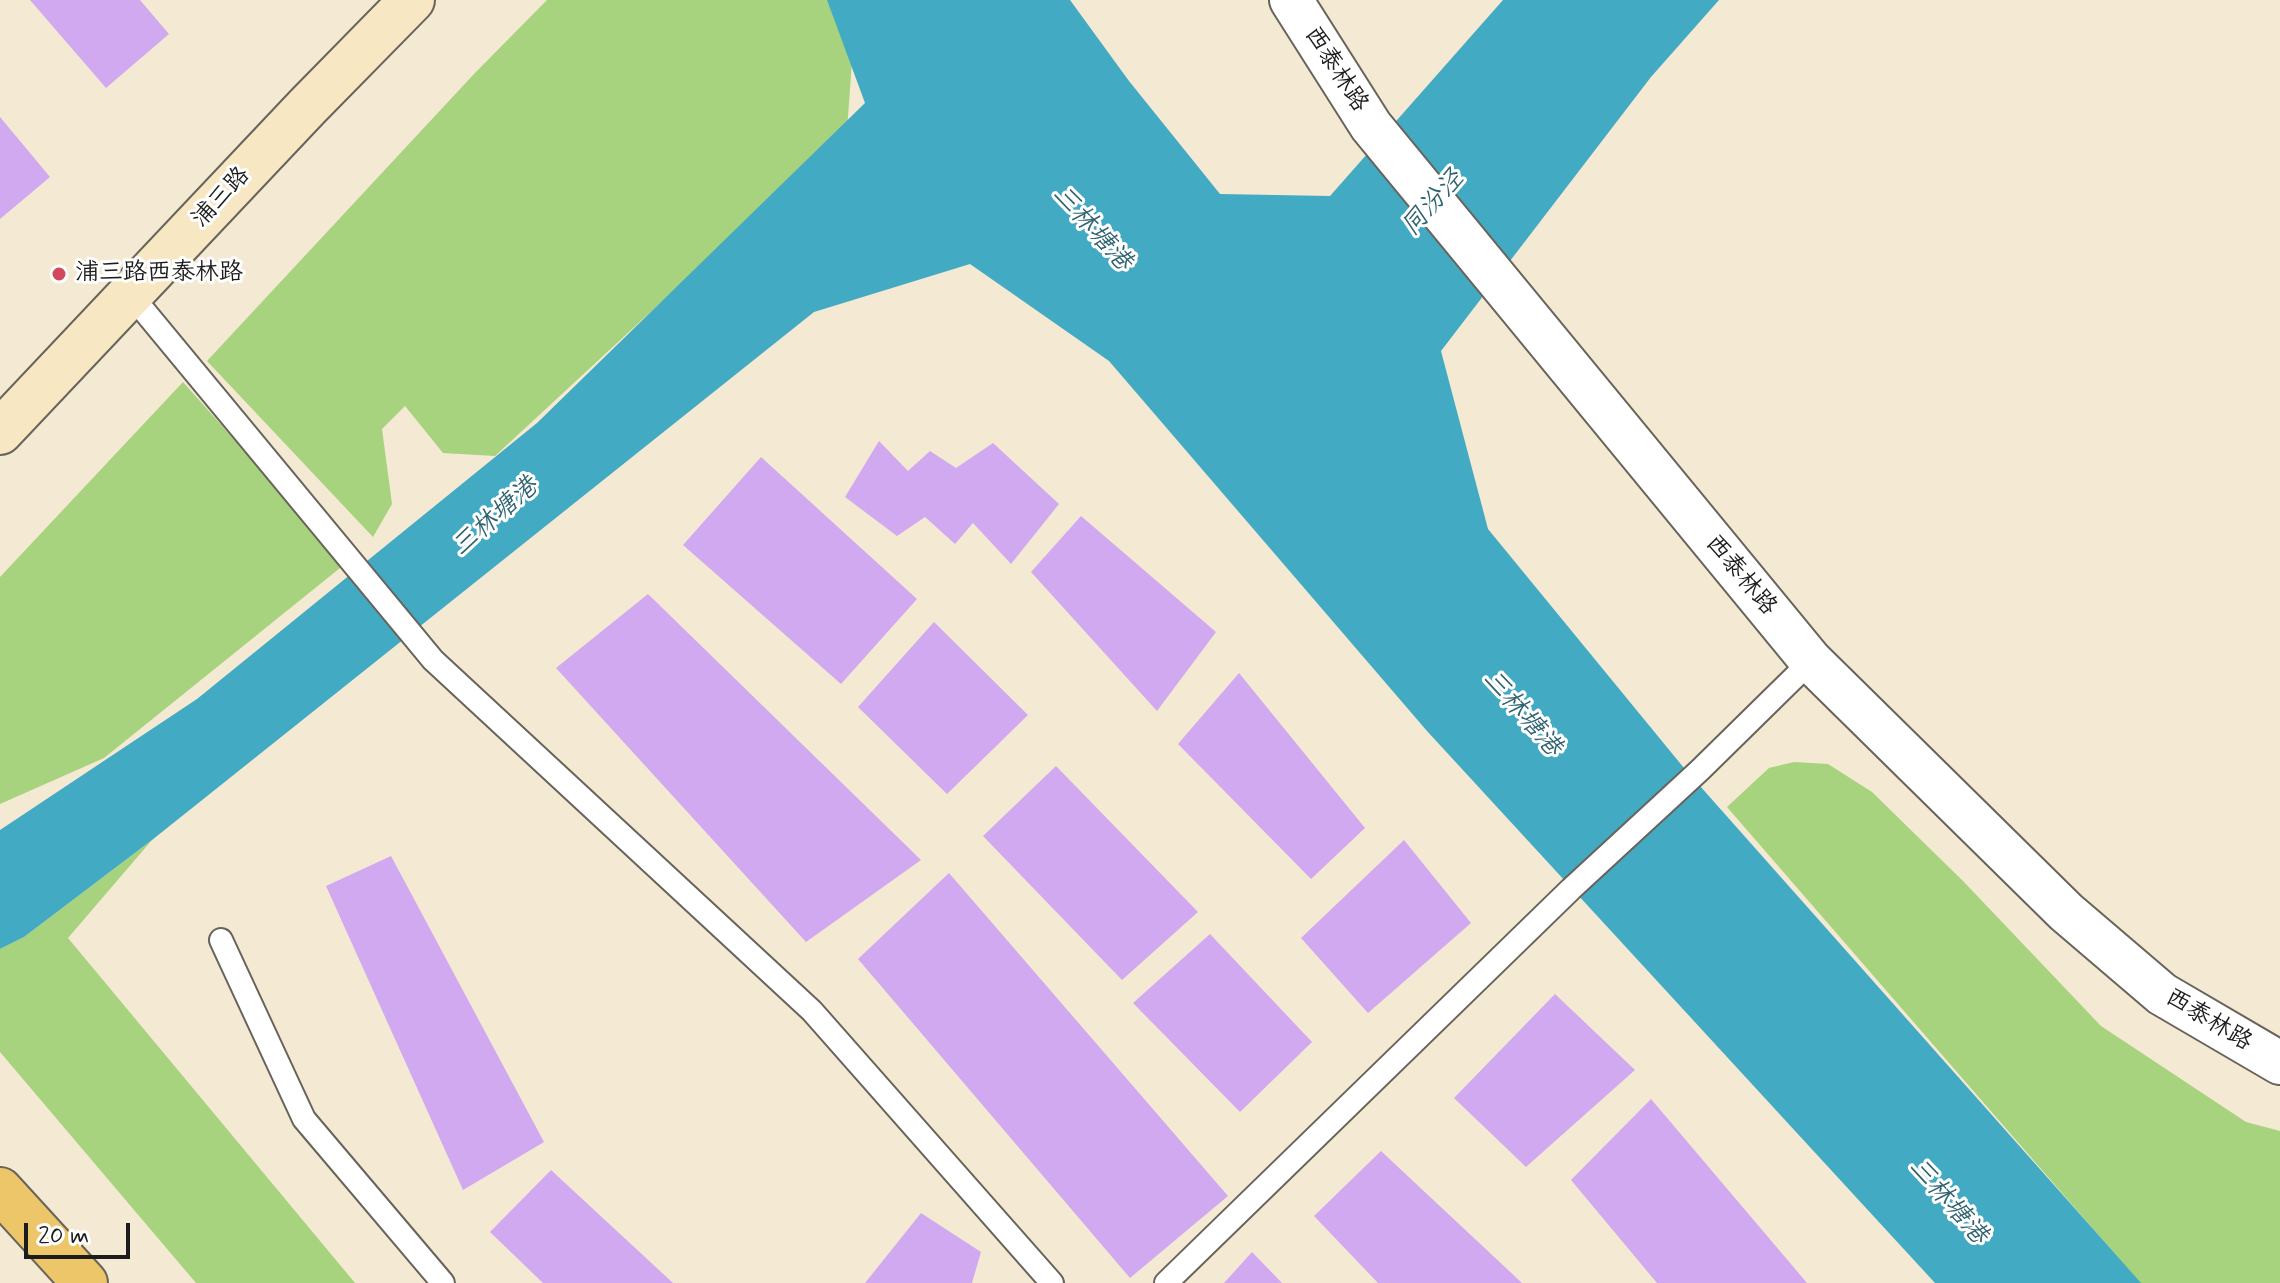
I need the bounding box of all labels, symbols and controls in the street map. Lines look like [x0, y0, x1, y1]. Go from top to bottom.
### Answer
street label: 西泰林路 [1297, 22, 1373, 118]
street label: 浦三路 [187, 162, 257, 234]
water label: 同汾泾 [1396, 165, 1472, 243]
water label: 三林塘港 [1045, 180, 1137, 278]
place label: 浦三路西泰林路 [75, 260, 243, 288]
marker: 浦三路西泰林路 [50, 265, 68, 283]
water label: 三林塘港 [447, 472, 545, 564]
street label: 西泰林路 [1698, 530, 1782, 622]
water label: 三林塘港 [1475, 665, 1567, 763]
street label: 西泰林路 [2159, 984, 2257, 1058]
water label: 三林塘港 [1901, 1153, 1993, 1251]
scale bar [28, 1207, 134, 1257]
text: 20 m [38, 1221, 89, 1252]

